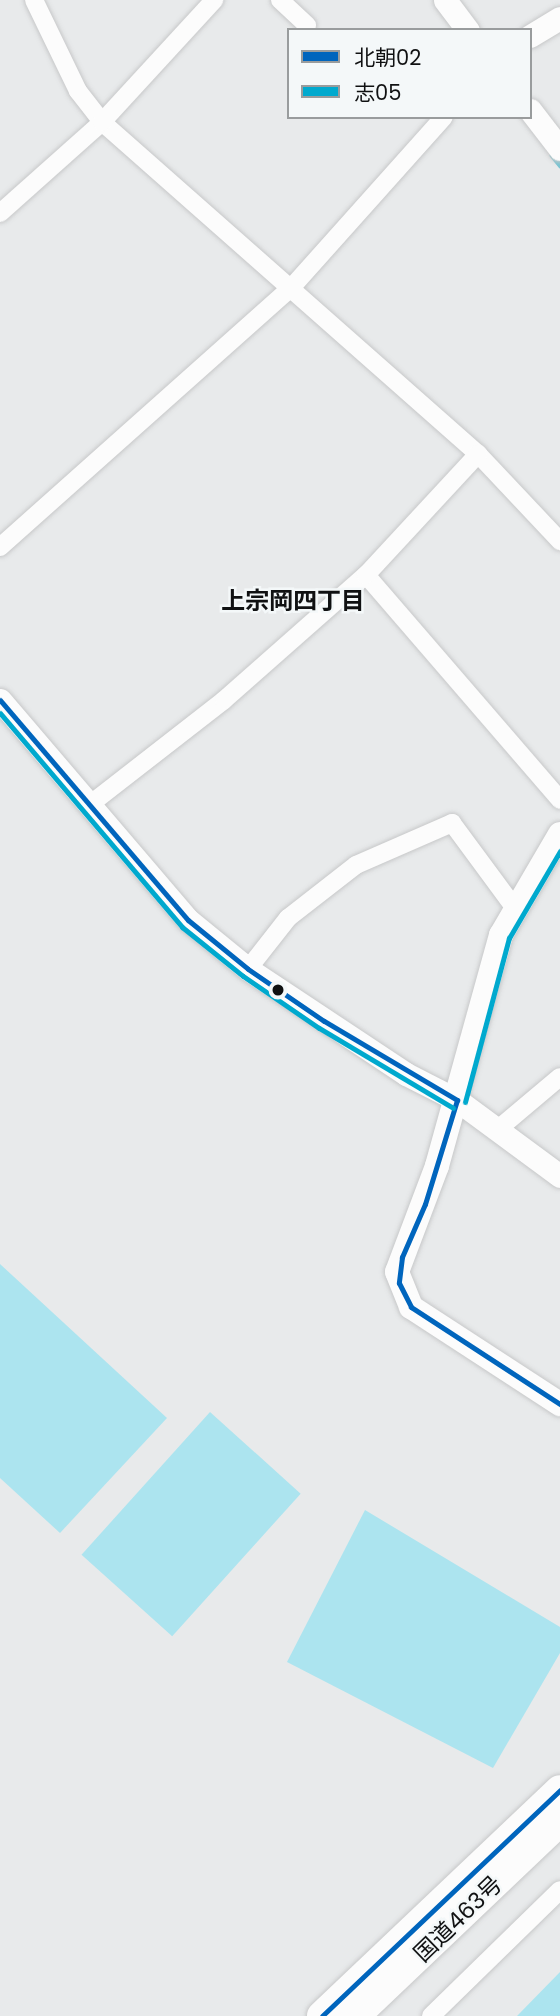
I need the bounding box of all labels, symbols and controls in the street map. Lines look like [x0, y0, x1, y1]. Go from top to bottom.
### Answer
legend [287, 28, 532, 119]
text: 北朝02 [354, 43, 421, 72]
text: 志05 [354, 78, 401, 107]
district label: 上宗岡四丁目 [221, 587, 365, 615]
unlabelled marker [271, 983, 285, 997]
street label: 国道463号 [408, 1870, 508, 1968]

